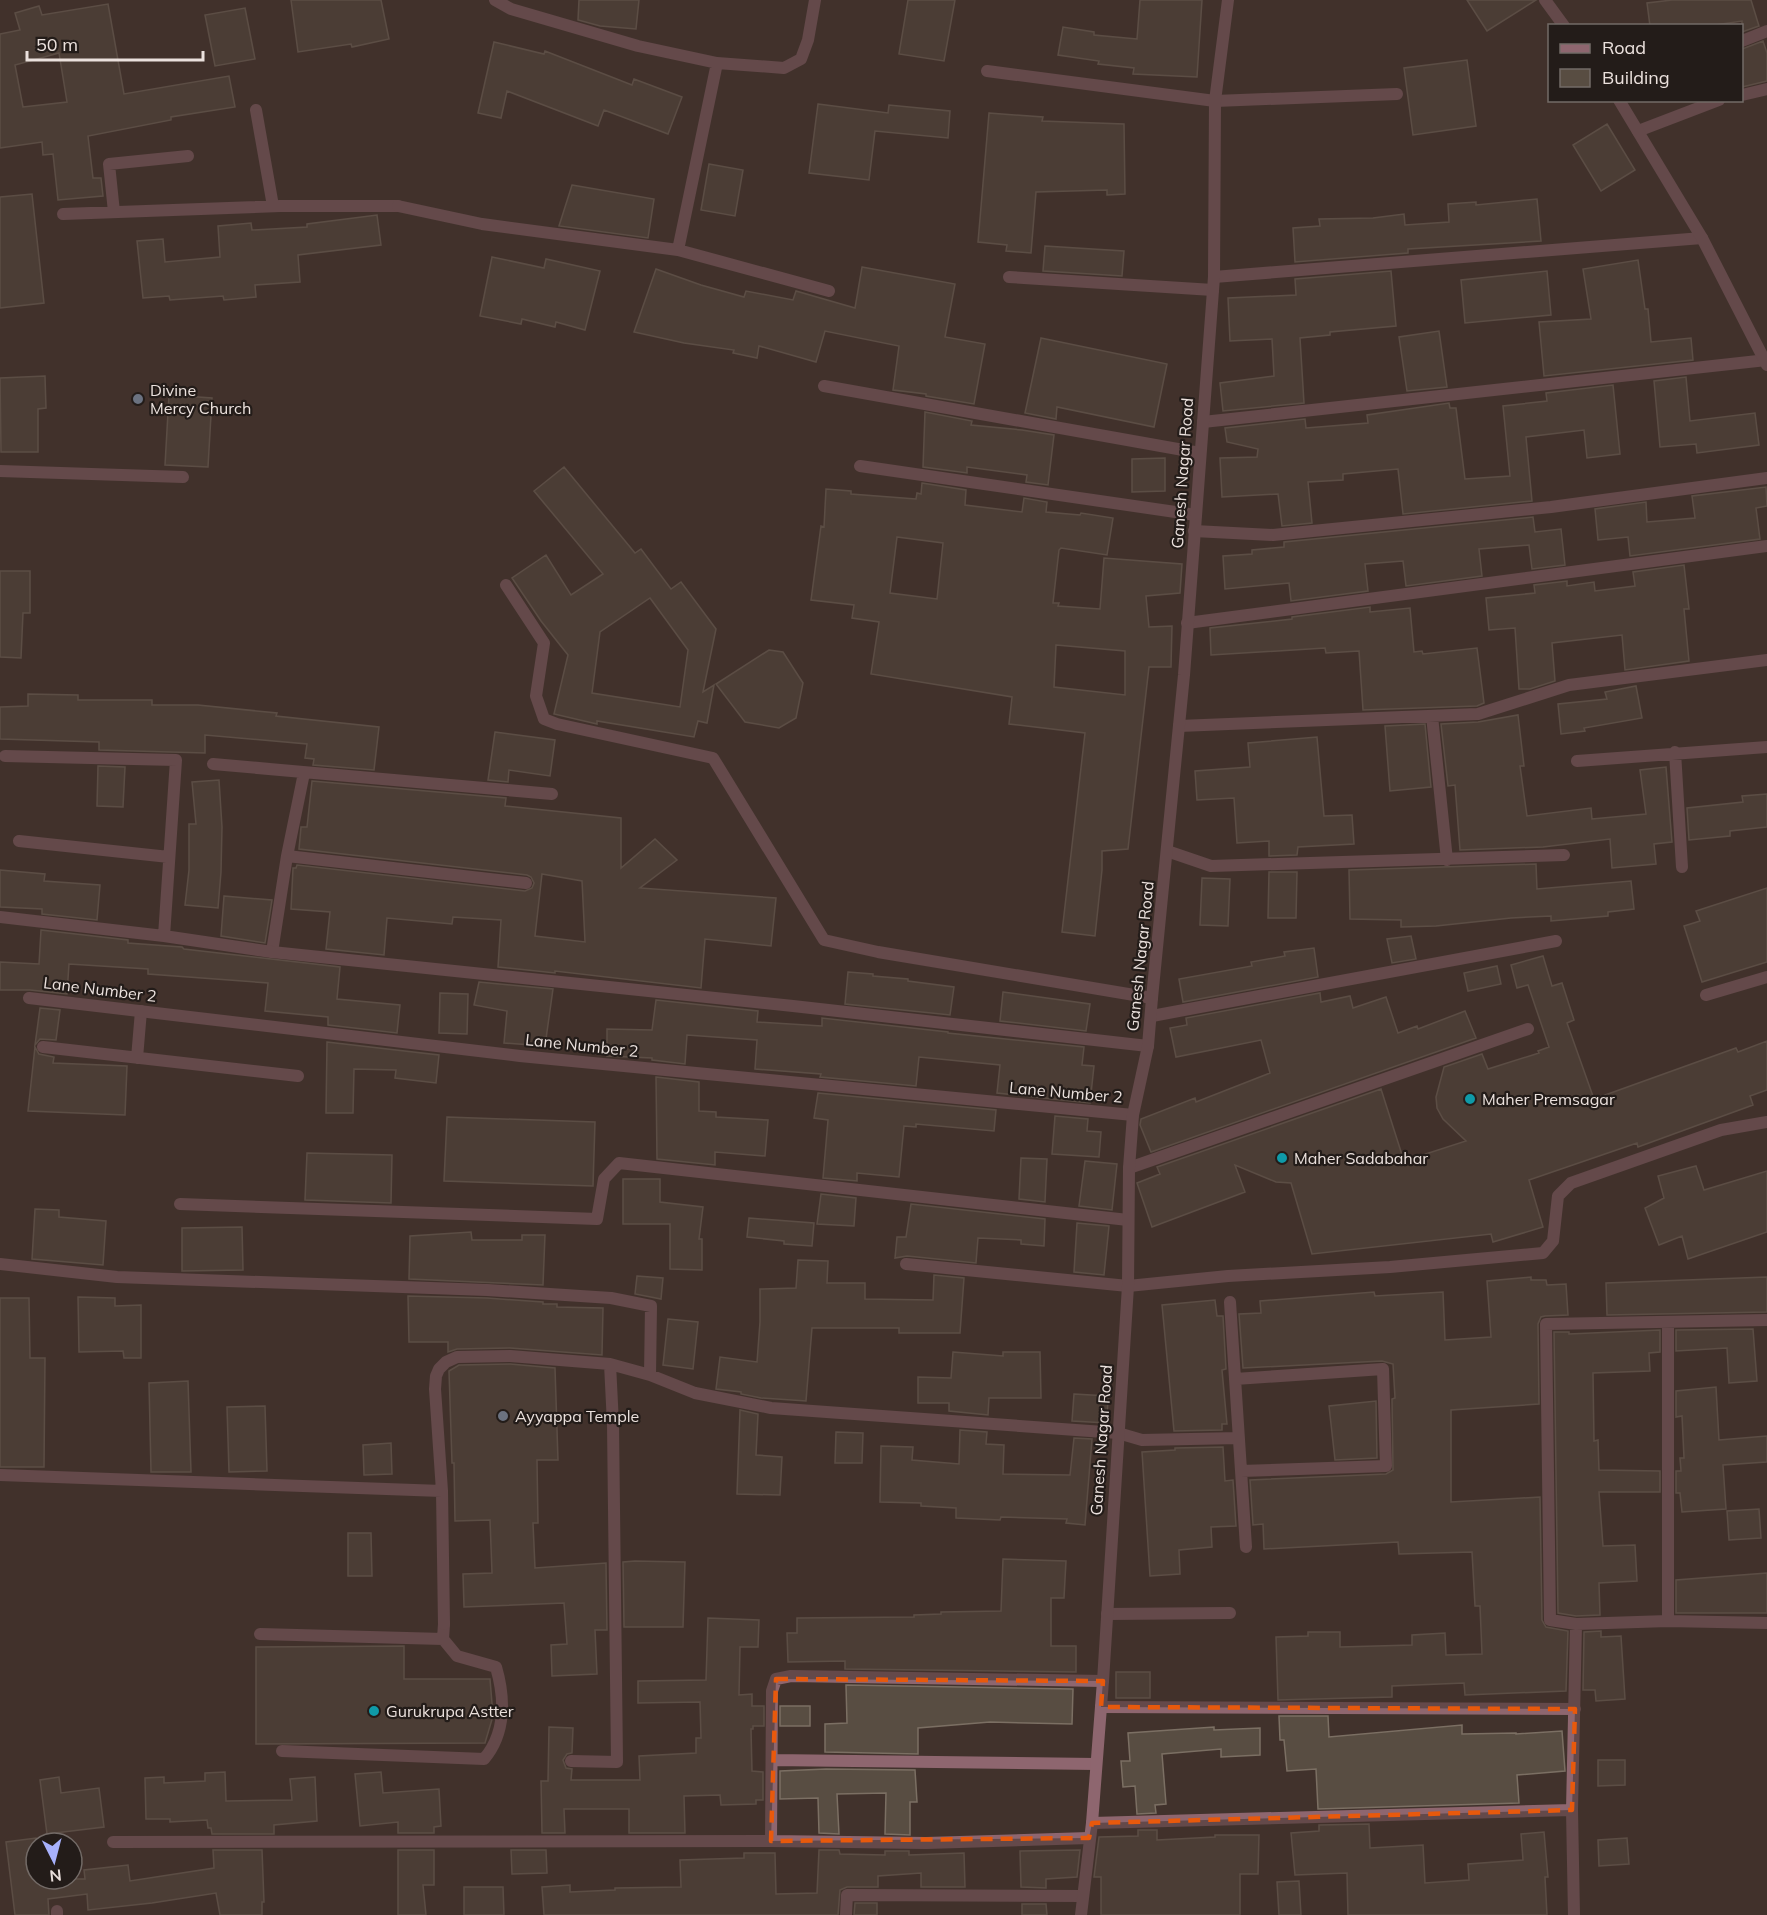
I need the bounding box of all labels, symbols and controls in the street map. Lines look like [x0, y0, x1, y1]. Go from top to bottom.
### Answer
scale bar [27, 24, 202, 62]
legend [1548, 24, 1743, 102]
text: 50 m [36, 33, 78, 56]
text: Road [1602, 36, 1646, 59]
text: Building [1602, 66, 1670, 89]
place label: Divine Mercy Church [150, 380, 251, 418]
marker: Divine Mercy Church [131, 392, 145, 406]
street label: Ganesh Nagar Road [1167, 397, 1197, 549]
street label: Ganesh Nagar Road [1122, 880, 1158, 1032]
street label: Lane Number 2 [42, 972, 158, 1006]
street label: Lane Number 2 [524, 1029, 640, 1061]
street label: Lane Number 2 [1008, 1077, 1124, 1107]
place label: Maher Premsagar [1482, 1089, 1615, 1109]
marker: Maher Premsagar [1463, 1092, 1477, 1106]
place label: Maher Sadabahar [1294, 1148, 1428, 1168]
marker: Maher Sadabahar [1275, 1151, 1289, 1165]
street label: Ganesh Nagar Road [1086, 1364, 1116, 1516]
place label: Ayyappa Temple [515, 1406, 639, 1426]
marker: Ayyappa Temple [496, 1409, 510, 1423]
place label: Gurukrupa Astter [386, 1701, 514, 1721]
marker: Gurukrupa Astter [367, 1704, 381, 1718]
north arrow [24, 1831, 84, 1891]
text: N [49, 1865, 63, 1886]

